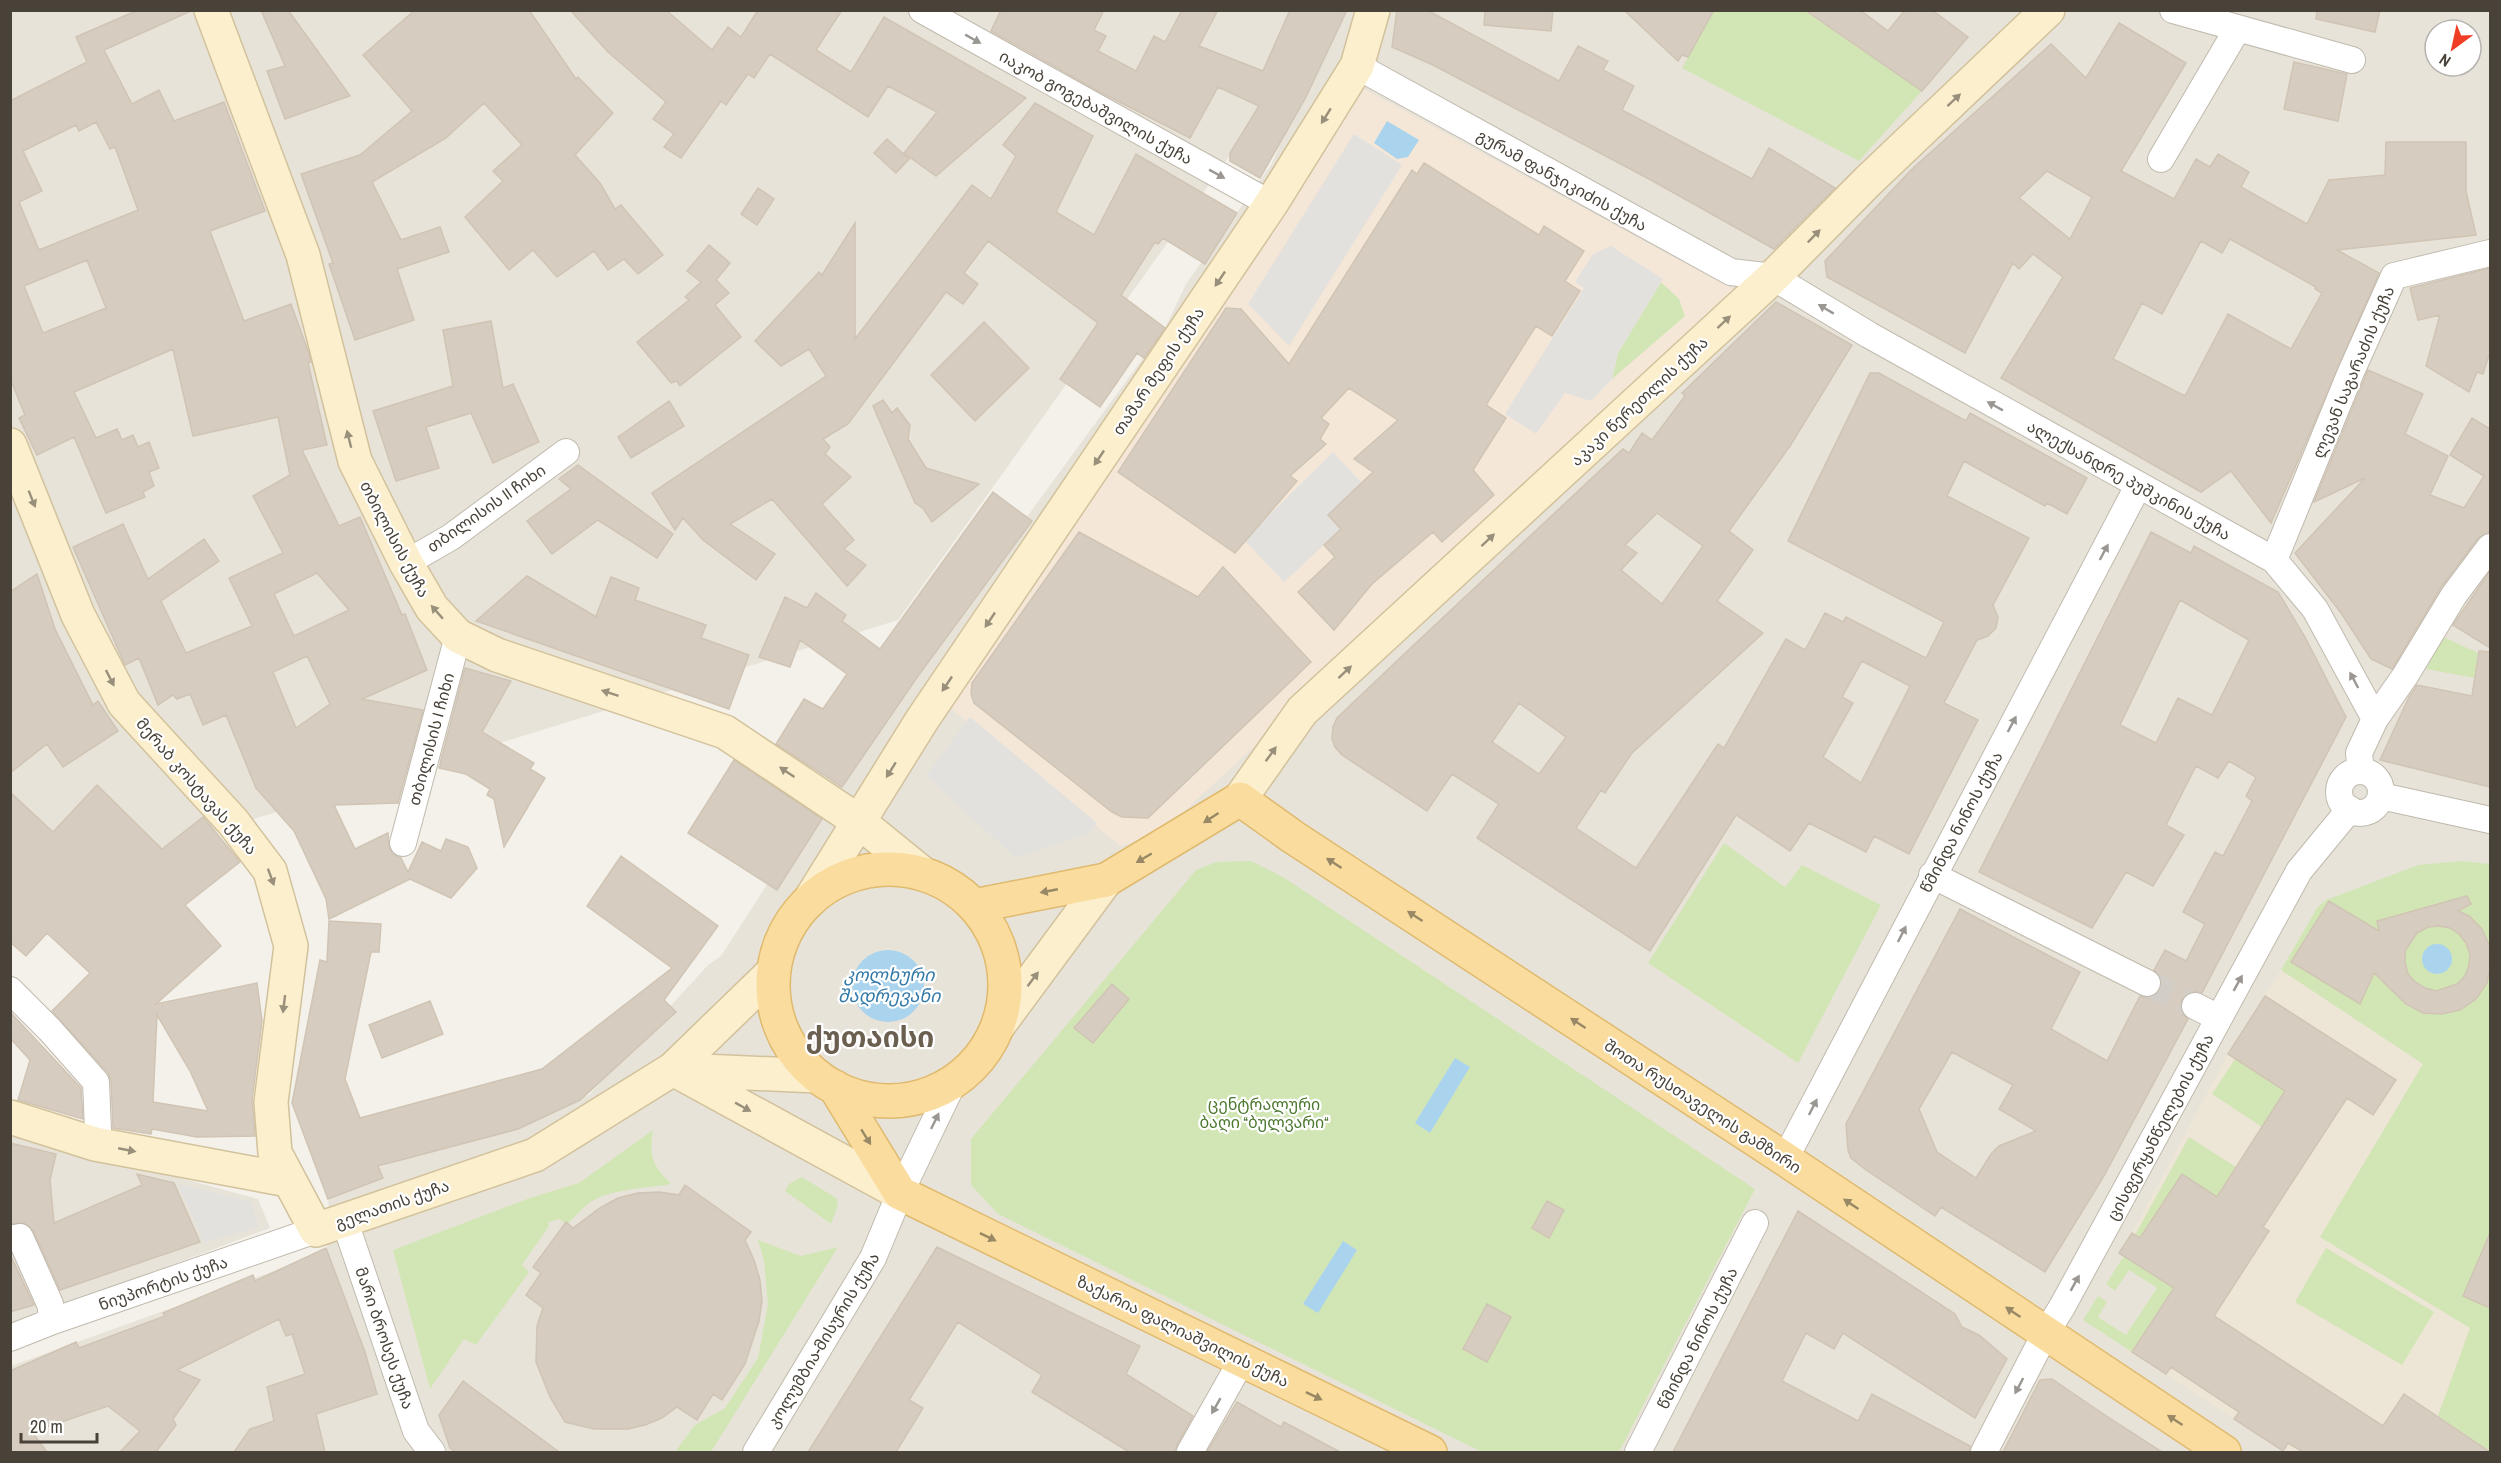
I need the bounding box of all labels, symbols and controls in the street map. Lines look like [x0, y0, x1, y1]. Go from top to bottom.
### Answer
north arrow [2423, 18, 2483, 78]
one-way arrow [964, 34, 981, 44]
street label: იაკობ გოგებაშვილის ქუჩა [995, 45, 1197, 169]
text: N [2435, 49, 2455, 72]
one-way arrow [1946, 93, 1961, 107]
one-way arrow [1321, 108, 1332, 124]
street label: გურამ ფანჯიკიძის ქუჩა [1473, 124, 1651, 236]
one-way arrow [1209, 169, 1226, 179]
one-way arrow [1807, 230, 1821, 244]
one-way arrow [1214, 271, 1226, 287]
street label: ლევან საგარაძის ქუჩა [2307, 283, 2399, 461]
street label: თამარ მეფის ქუჩა [1107, 303, 1209, 439]
one-way arrow [1818, 304, 1834, 315]
one-way arrow [1717, 315, 1732, 329]
street label: აკაკი წერეთლის ქუჩა [1565, 331, 1713, 471]
one-way arrow [1987, 401, 2004, 411]
street label: ალექსანდრე პუშკინის ქუჩა [2023, 415, 2235, 545]
one-way arrow [344, 430, 354, 448]
one-way arrow [1093, 450, 1105, 466]
street label: თბილისის II ჩიხი [422, 459, 550, 557]
street label: თბილისის ქუჩა [355, 477, 435, 601]
one-way arrow [27, 491, 37, 509]
one-way arrow [1481, 533, 1495, 547]
one-way arrow [2099, 543, 2109, 560]
one-way arrow [430, 604, 443, 620]
one-way arrow [985, 612, 996, 628]
one-way arrow [1338, 665, 1352, 679]
one-way arrow [105, 669, 115, 687]
street label: თბილისის I ჩიხი [403, 670, 459, 808]
one-way arrow [2349, 671, 2359, 688]
one-way arrow [942, 676, 953, 692]
one-way arrow [601, 688, 619, 698]
street label: მერაბ კოსტავას ქუჩა [131, 713, 263, 859]
one-way arrow [2007, 715, 2017, 733]
one-way arrow [1264, 747, 1276, 762]
street label: წმინდა ნინოს ქუჩა [1914, 748, 2008, 896]
one-way arrow [885, 761, 897, 777]
one-way arrow [779, 767, 795, 778]
one-way arrow [1203, 812, 1219, 823]
one-way arrow [1135, 853, 1152, 863]
one-way arrow [1326, 858, 1342, 869]
one-way arrow [267, 869, 277, 887]
one-way arrow [1039, 887, 1058, 896]
one-way arrow [1407, 911, 1423, 922]
one-way arrow [1897, 925, 1907, 942]
water label: კოლხური შადრევანი [838, 962, 941, 1008]
one-way arrow [1027, 971, 1039, 987]
one-way arrow [2233, 974, 2243, 991]
one-way arrow [279, 994, 288, 1013]
one-way arrow [1571, 1017, 1587, 1029]
district label: ქუთაისი [806, 1018, 934, 1056]
street label: ცისფერყანწელების ქუჩა [2101, 1030, 2219, 1224]
street label: შოთა რუსთაველის გამზირი [1600, 1034, 1806, 1178]
park label: ცენტრალური ბაღი “ბულვარი“ [1199, 1093, 1329, 1133]
one-way arrow [1807, 1098, 1817, 1116]
one-way arrow [735, 1102, 752, 1112]
one-way arrow [930, 1113, 939, 1130]
one-way arrow [860, 1129, 871, 1145]
one-way arrow [118, 1146, 137, 1155]
street label: გელათის ქუჩა [332, 1174, 452, 1234]
one-way arrow [1843, 1199, 1859, 1210]
one-way arrow [980, 1232, 997, 1241]
street label: კოლუმბია-მისურის ქუჩა [762, 1248, 884, 1432]
street label: ნიუპორტის ქუჩა [95, 1251, 231, 1315]
street label: წმინდა ნინოს ქუჩა [1652, 1263, 1742, 1413]
street label: მარი ბროსეს ქუჩა [350, 1264, 420, 1412]
street label: ზაქარია ფალიაშვილის ქუჩა [1073, 1270, 1293, 1392]
one-way arrow [2070, 1275, 2080, 1292]
one-way arrow [2005, 1307, 2021, 1318]
one-way arrow [2014, 1377, 2024, 1395]
one-way arrow [1306, 1391, 1323, 1400]
one-way arrow [1211, 1398, 1221, 1415]
scale bar [21, 1406, 98, 1444]
text: 20 m [30, 1414, 63, 1439]
one-way arrow [2167, 1415, 2183, 1426]

